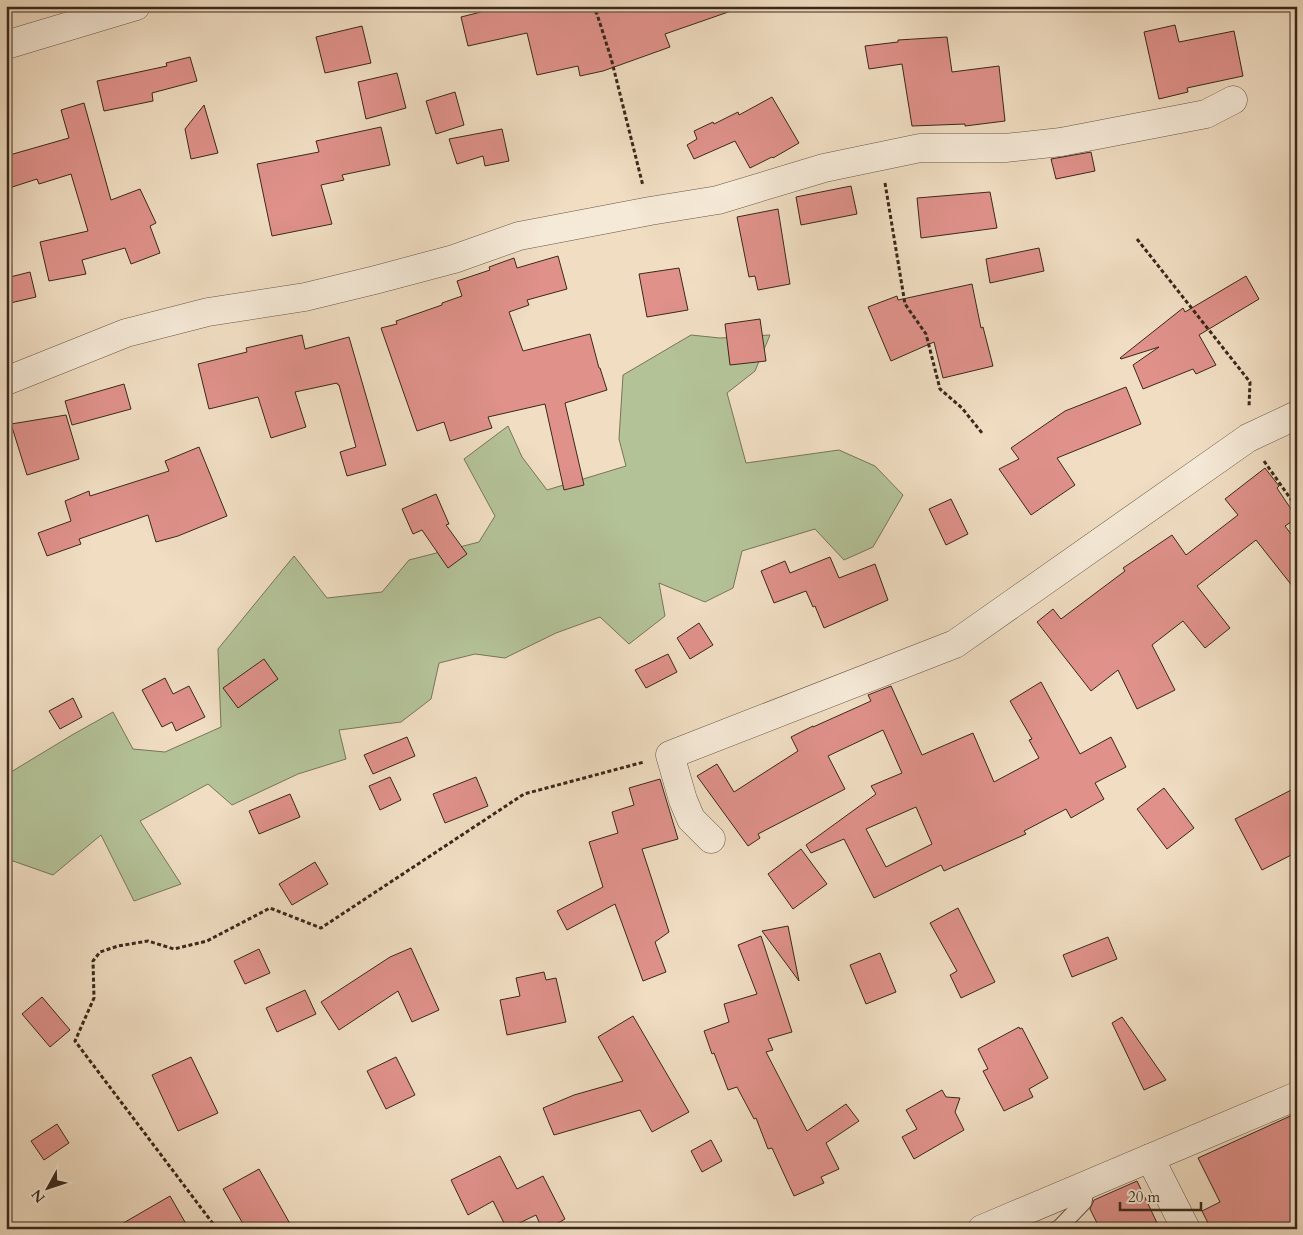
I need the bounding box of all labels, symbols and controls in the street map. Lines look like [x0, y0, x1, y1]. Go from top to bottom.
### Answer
north arrow [22, 1162, 72, 1212]
scale bar [1120, 1180, 1202, 1212]
text: N [27, 1185, 50, 1207]
text: 20 m [1128, 1187, 1160, 1207]

